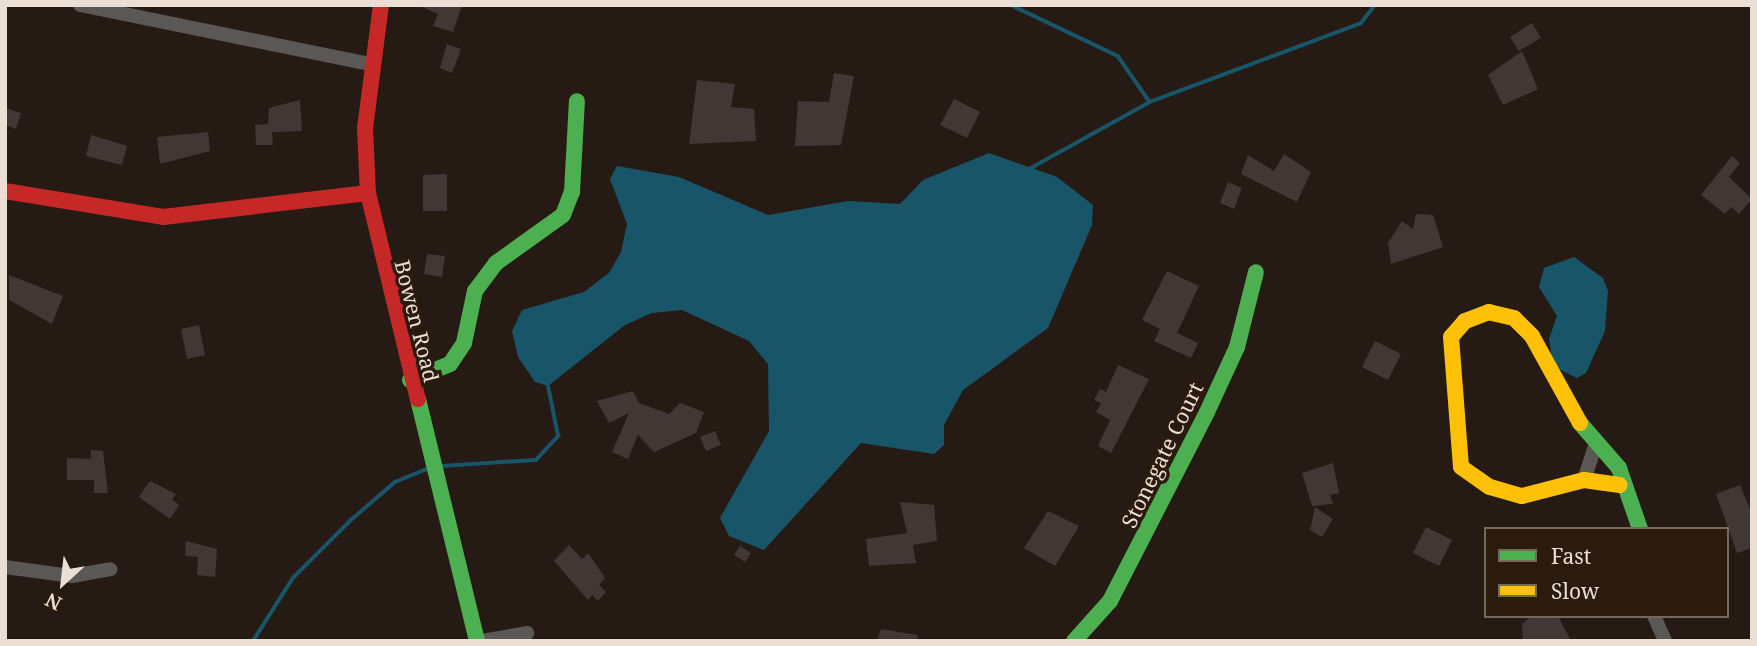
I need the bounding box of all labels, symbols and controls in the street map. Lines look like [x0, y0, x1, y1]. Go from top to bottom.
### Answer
street label: Bowen Road [390, 257, 444, 385]
street label: Stonegate Court [1116, 378, 1208, 532]
legend [1484, 527, 1729, 618]
text: Fast [1551, 542, 1591, 570]
north arrow [28, 548, 98, 618]
text: Slow [1551, 577, 1599, 605]
text: N [41, 587, 66, 617]

